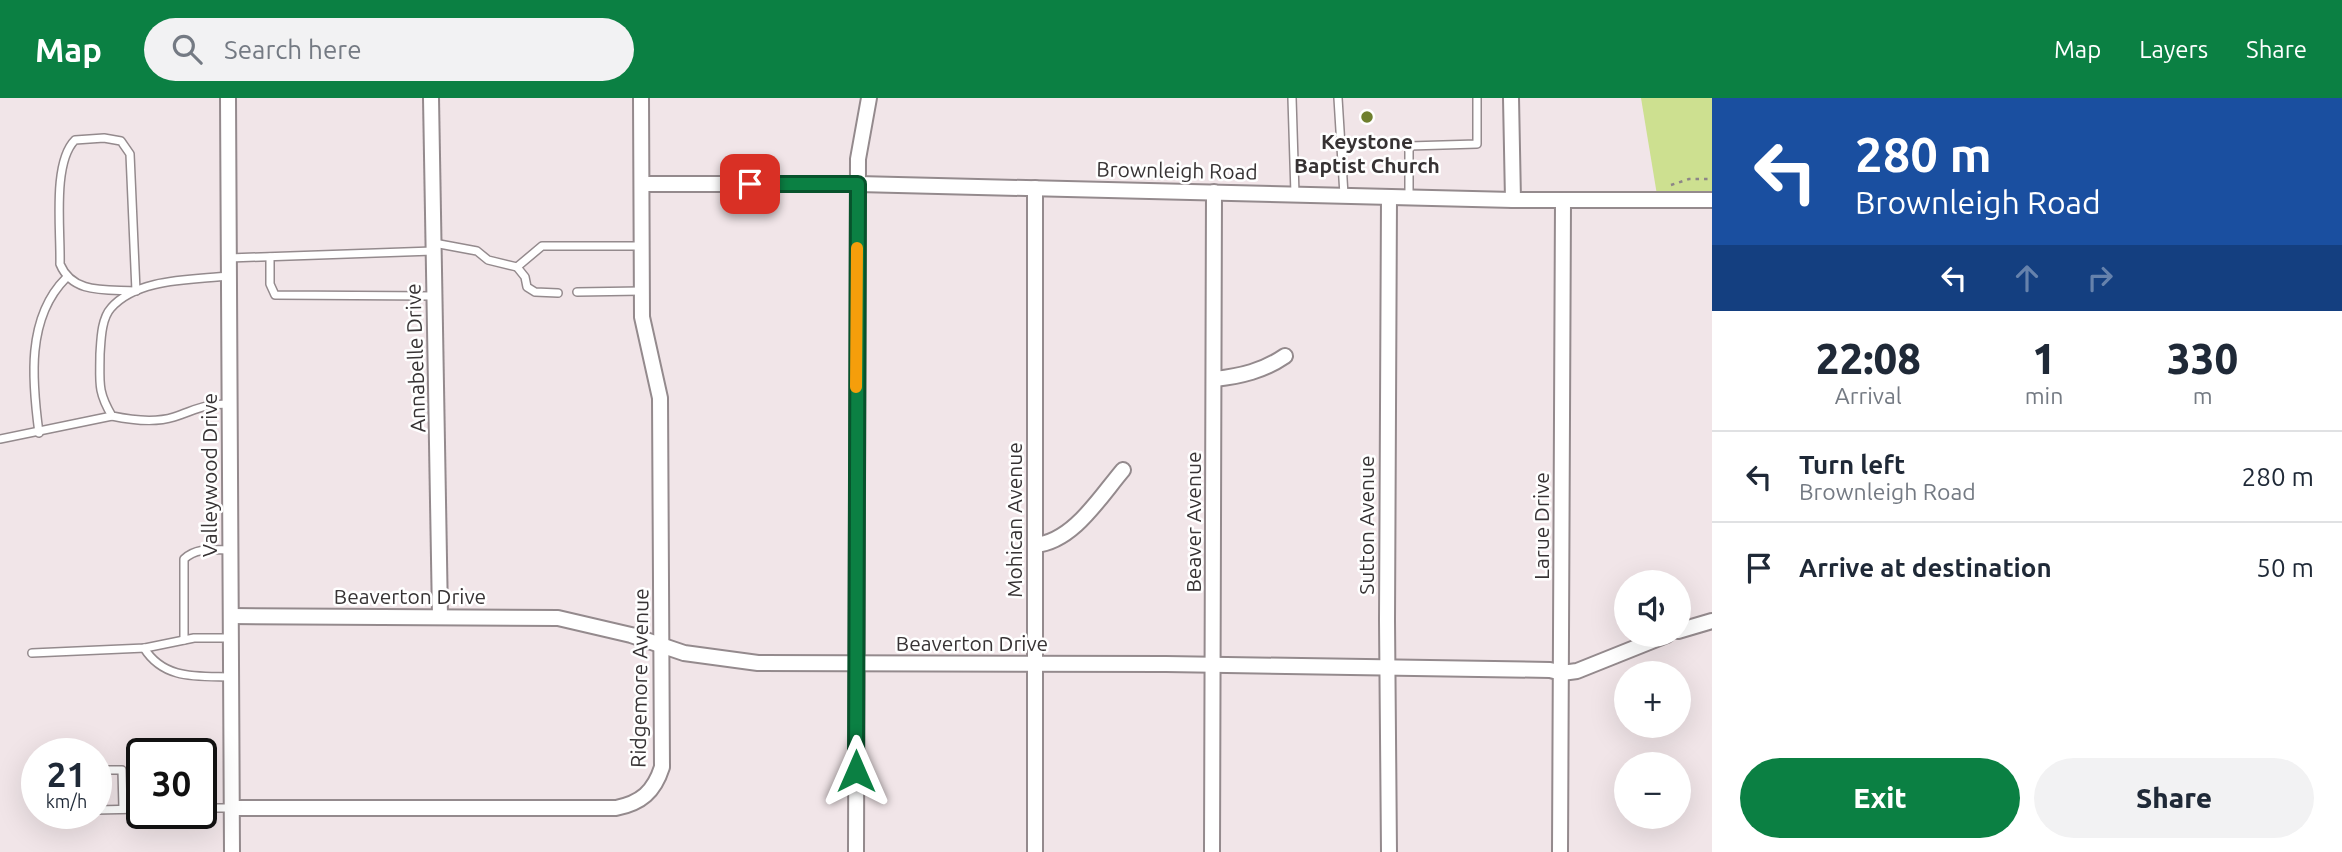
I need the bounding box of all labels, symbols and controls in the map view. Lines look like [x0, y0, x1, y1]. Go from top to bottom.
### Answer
search box [144, 18, 634, 81]
icon: search [168, 30, 206, 68]
text: Map [35, 31, 102, 68]
text: Search here [224, 35, 362, 64]
text: Map [2054, 36, 2101, 63]
text: Layers [2139, 36, 2208, 63]
text: Share [2246, 36, 2307, 63]
marker: Keystone Baptist Church [1359, 109, 1375, 125]
icon: left [1740, 126, 1831, 217]
text: 280 m [1855, 126, 1992, 181]
place label: Keystone Baptist Church [1294, 129, 1440, 177]
pin [720, 154, 780, 214]
street label: Brownleigh Road [1096, 157, 1258, 183]
icon: arrive [731, 165, 769, 203]
text: Brownleigh Road [1855, 184, 2101, 220]
icon: left [1935, 259, 1973, 297]
icon: ahead [2008, 259, 2046, 297]
icon: right [2081, 259, 2119, 297]
street label: Annabelle Drive [400, 283, 430, 433]
text: 22:08 [1816, 335, 1921, 382]
text: 1 [2032, 335, 2056, 382]
text: 330 [2167, 335, 2238, 382]
text: Arrival [1835, 383, 1902, 408]
text: min [2025, 383, 2063, 408]
text: m [2193, 383, 2213, 408]
street label: Valleywood Drive [197, 393, 221, 557]
street label: Mohican Avenue [1002, 442, 1026, 598]
text: Turn left [1799, 450, 1905, 479]
street label: Beaver Avenue [1181, 451, 1205, 593]
street label: Sutton Avenue [1354, 455, 1378, 595]
icon: left [1740, 458, 1778, 496]
text: 280 m [2242, 462, 2314, 491]
street label: Larue Drive [1529, 472, 1553, 580]
text: Brownleigh Road [1799, 479, 1976, 504]
icon: arrive [1740, 549, 1778, 587]
text: Arrive at destination [1799, 553, 2052, 582]
text: 50 m [2256, 553, 2314, 582]
map controls [1614, 570, 1691, 829]
button: sound [1614, 570, 1691, 647]
street label: Beaverton Drive [334, 584, 486, 608]
street label: Ridgemore Avenue [625, 588, 653, 768]
street label: Beaverton Drive [896, 631, 1048, 655]
button: + [1614, 661, 1691, 738]
position arrow [819, 734, 893, 808]
speed limit sign: 30 [126, 738, 217, 829]
button: − [1614, 752, 1691, 829]
text: 21 [47, 754, 86, 794]
button: Exit [1740, 758, 2020, 838]
button: Share [2034, 758, 2314, 838]
text: km/h [46, 791, 87, 811]

